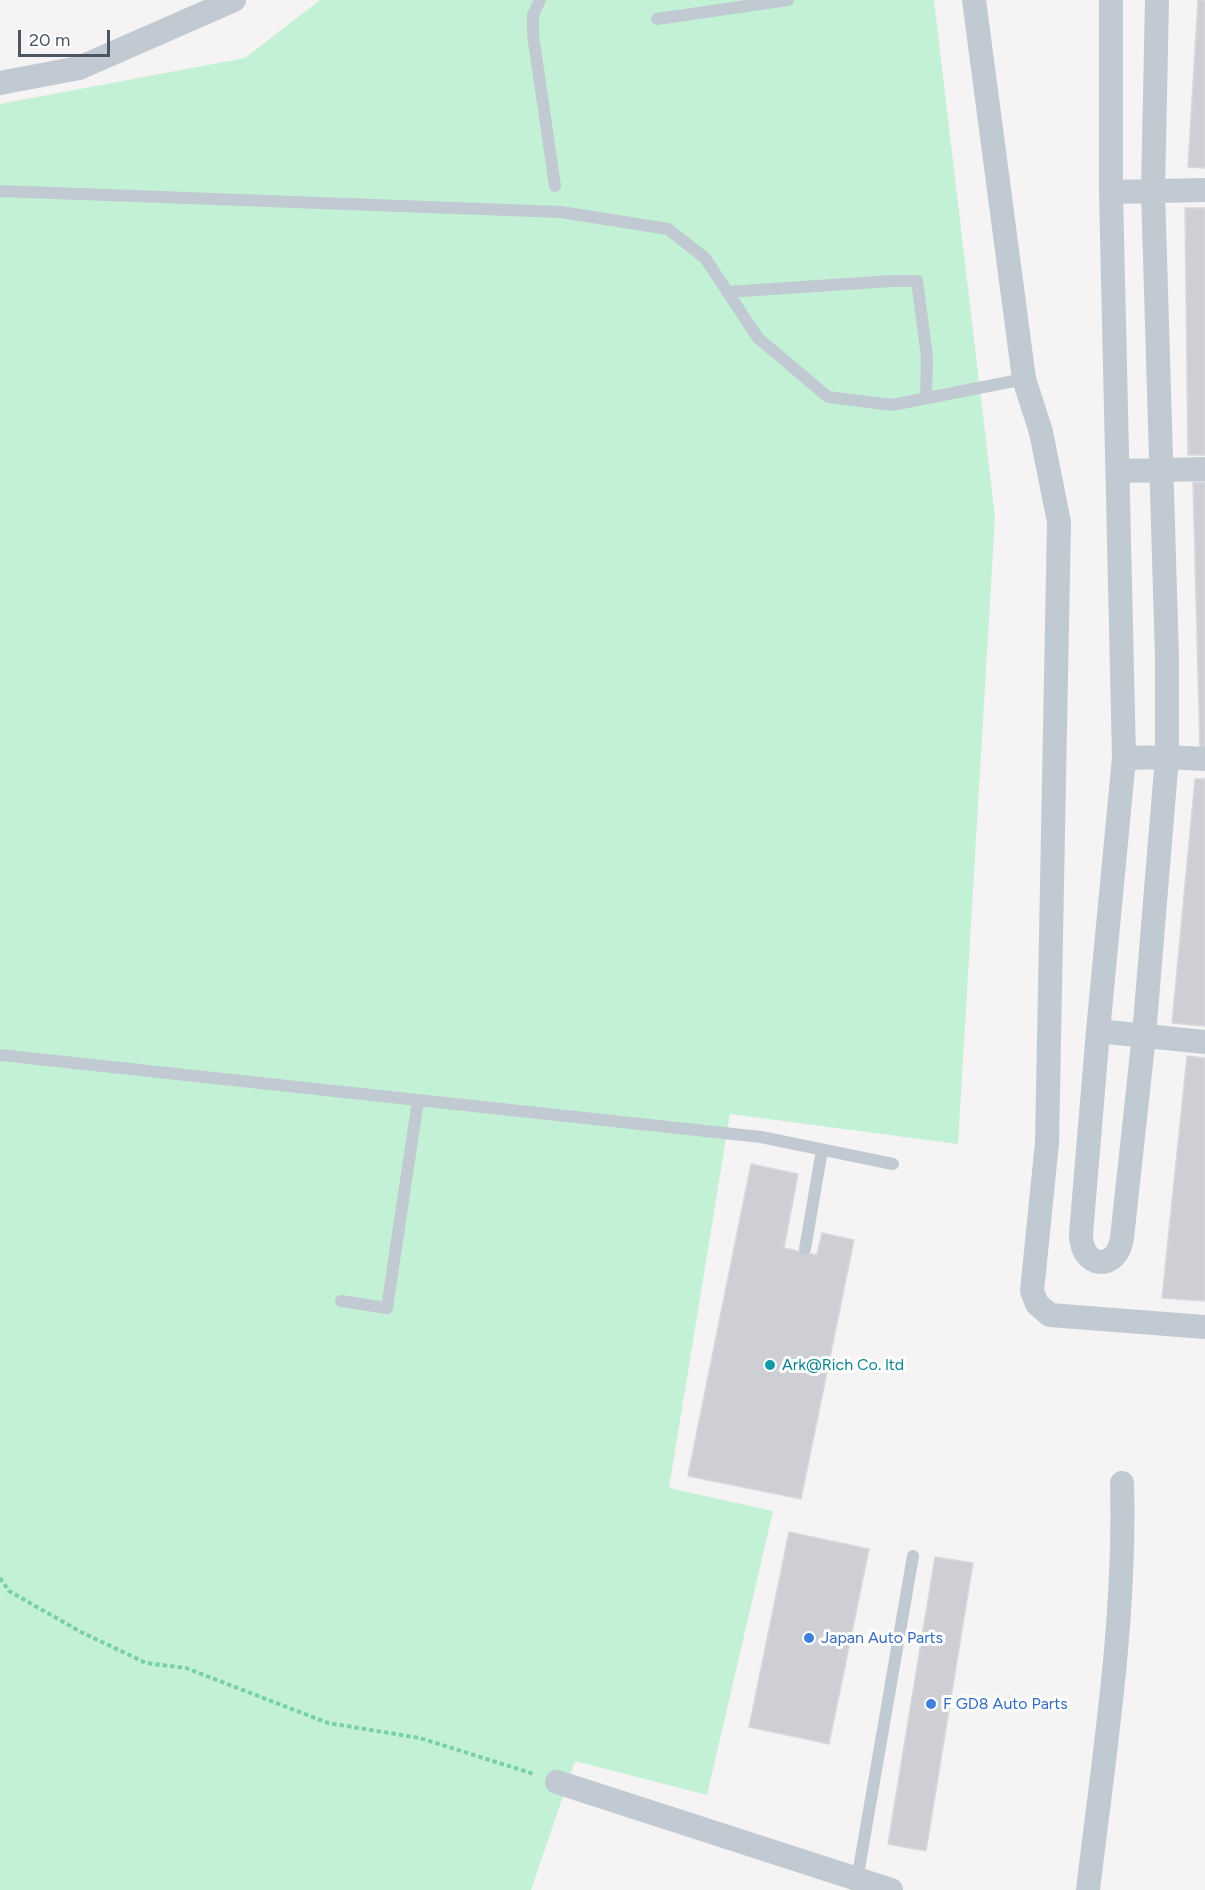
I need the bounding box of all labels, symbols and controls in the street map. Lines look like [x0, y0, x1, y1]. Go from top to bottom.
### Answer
scale bar [21, 18, 112, 56]
text: 20 m [29, 29, 70, 51]
place label: Ark@Rich Co. ltd [782, 1355, 904, 1375]
marker: Ark@Rich Co. ltd [763, 1358, 777, 1372]
place label: Japan Auto Parts [821, 1628, 943, 1648]
marker: Japan Auto Parts [802, 1631, 816, 1645]
place label: F GD8 Auto Parts [943, 1694, 1068, 1714]
marker: F GD8 Auto Parts [924, 1697, 938, 1711]

